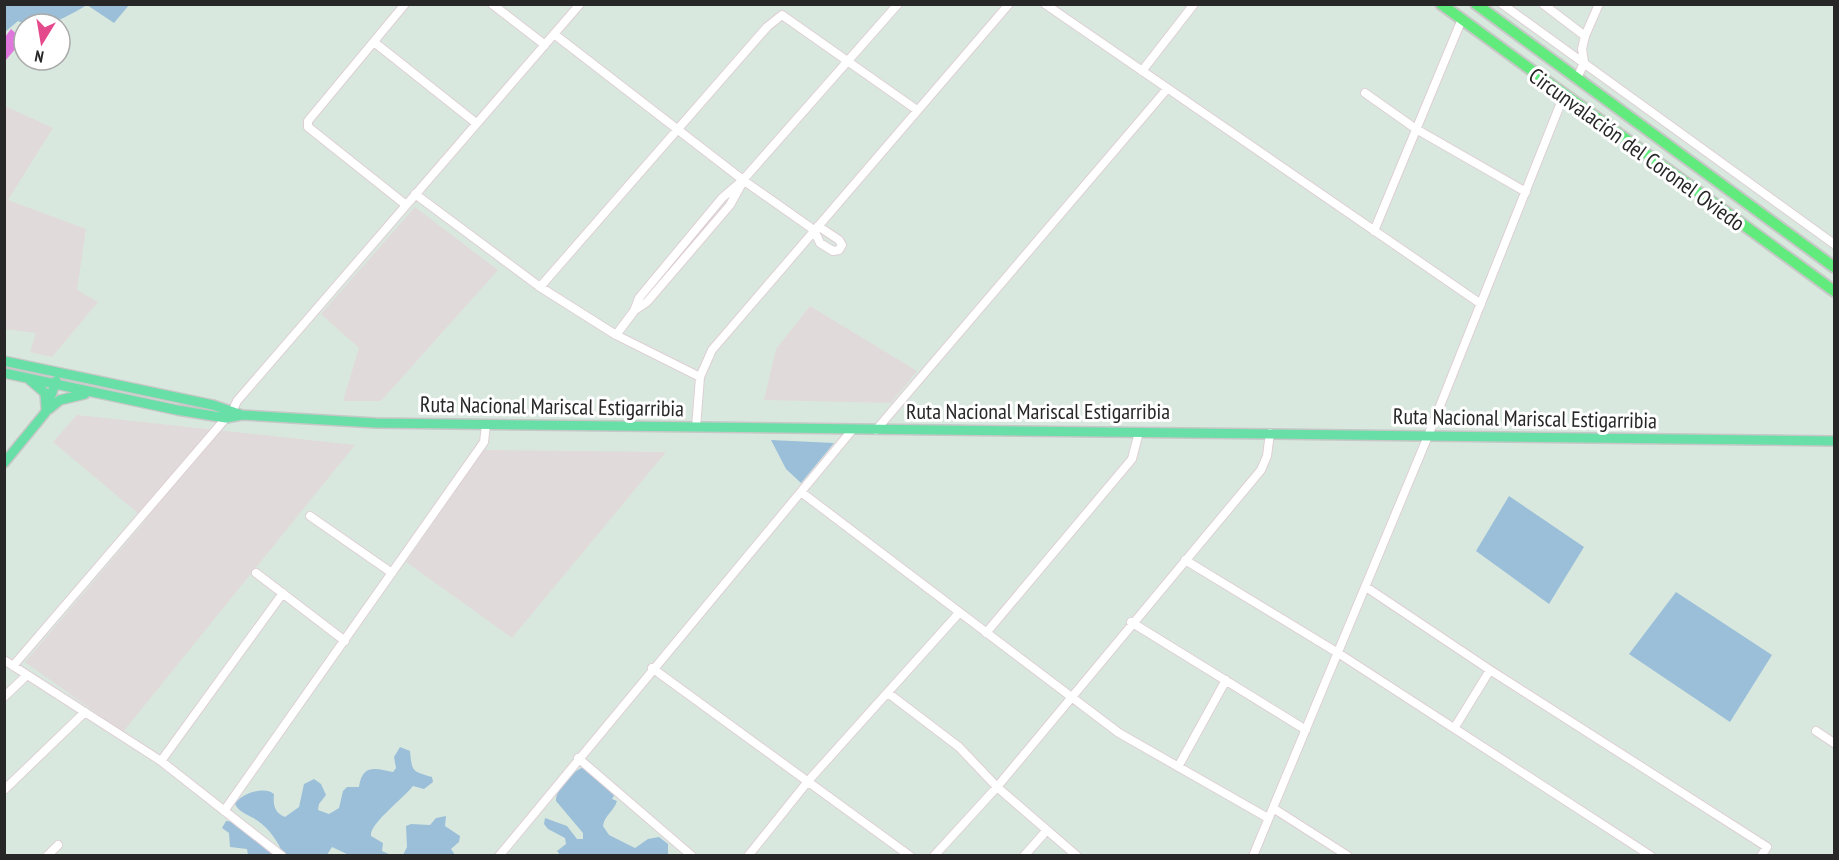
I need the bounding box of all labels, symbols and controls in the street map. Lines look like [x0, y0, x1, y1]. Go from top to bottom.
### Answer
north arrow [12, 12, 72, 72]
text: N [33, 46, 45, 67]
street label: Circunvalación del Coronel Oviedo [1523, 61, 1751, 237]
street label: Ruta Nacional Mariscal Estigarribia [420, 390, 684, 422]
street label: Ruta Nacional Mariscal Estigarribia [906, 397, 1170, 425]
street label: Ruta Nacional Mariscal Estigarribia [1393, 402, 1657, 434]

